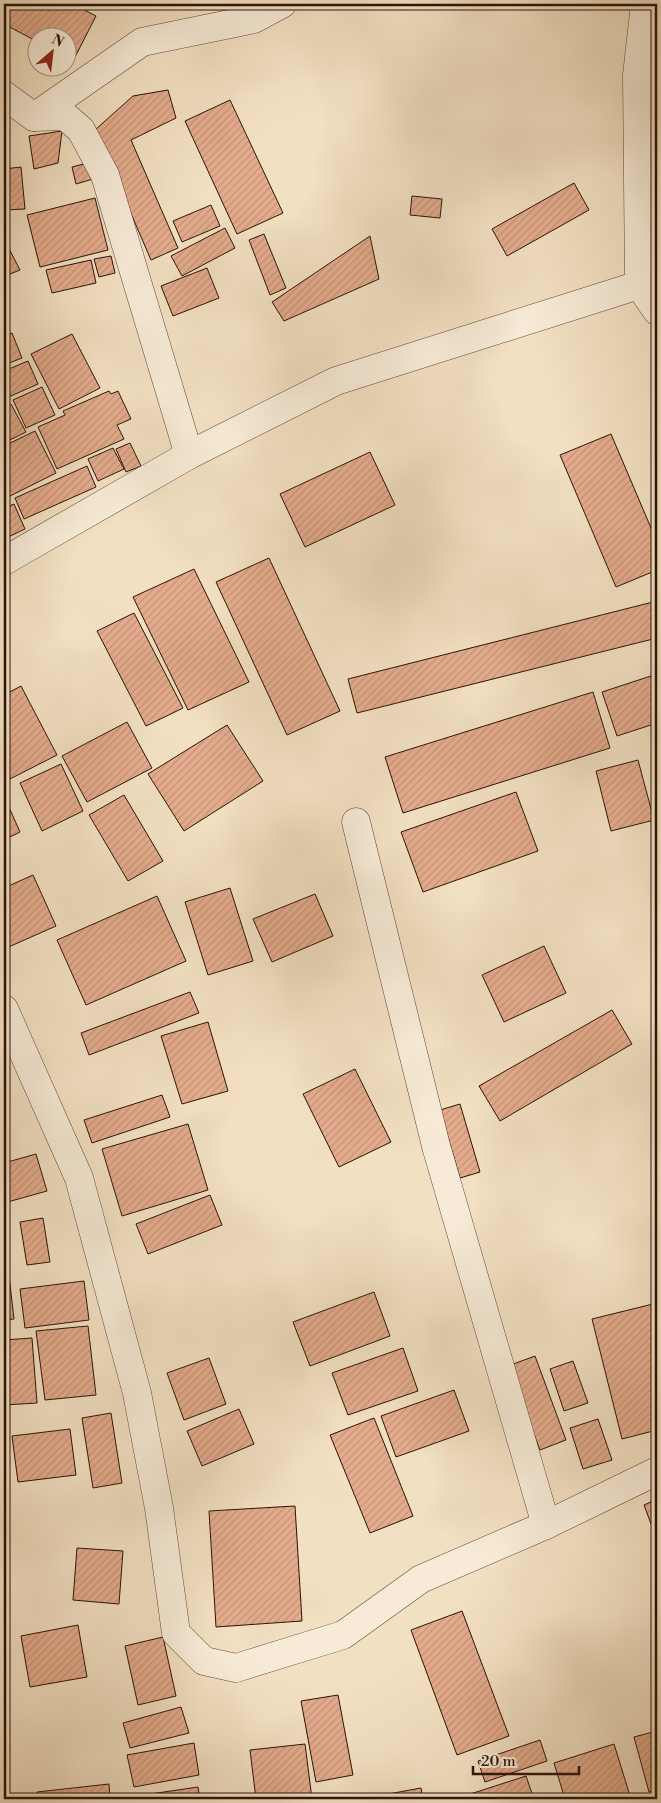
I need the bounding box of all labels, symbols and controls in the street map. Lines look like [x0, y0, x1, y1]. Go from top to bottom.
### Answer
north arrow [28, 28, 78, 78]
text: N [49, 31, 67, 52]
scale bar [473, 1743, 580, 1775]
text: 20 m [481, 1752, 516, 1771]

